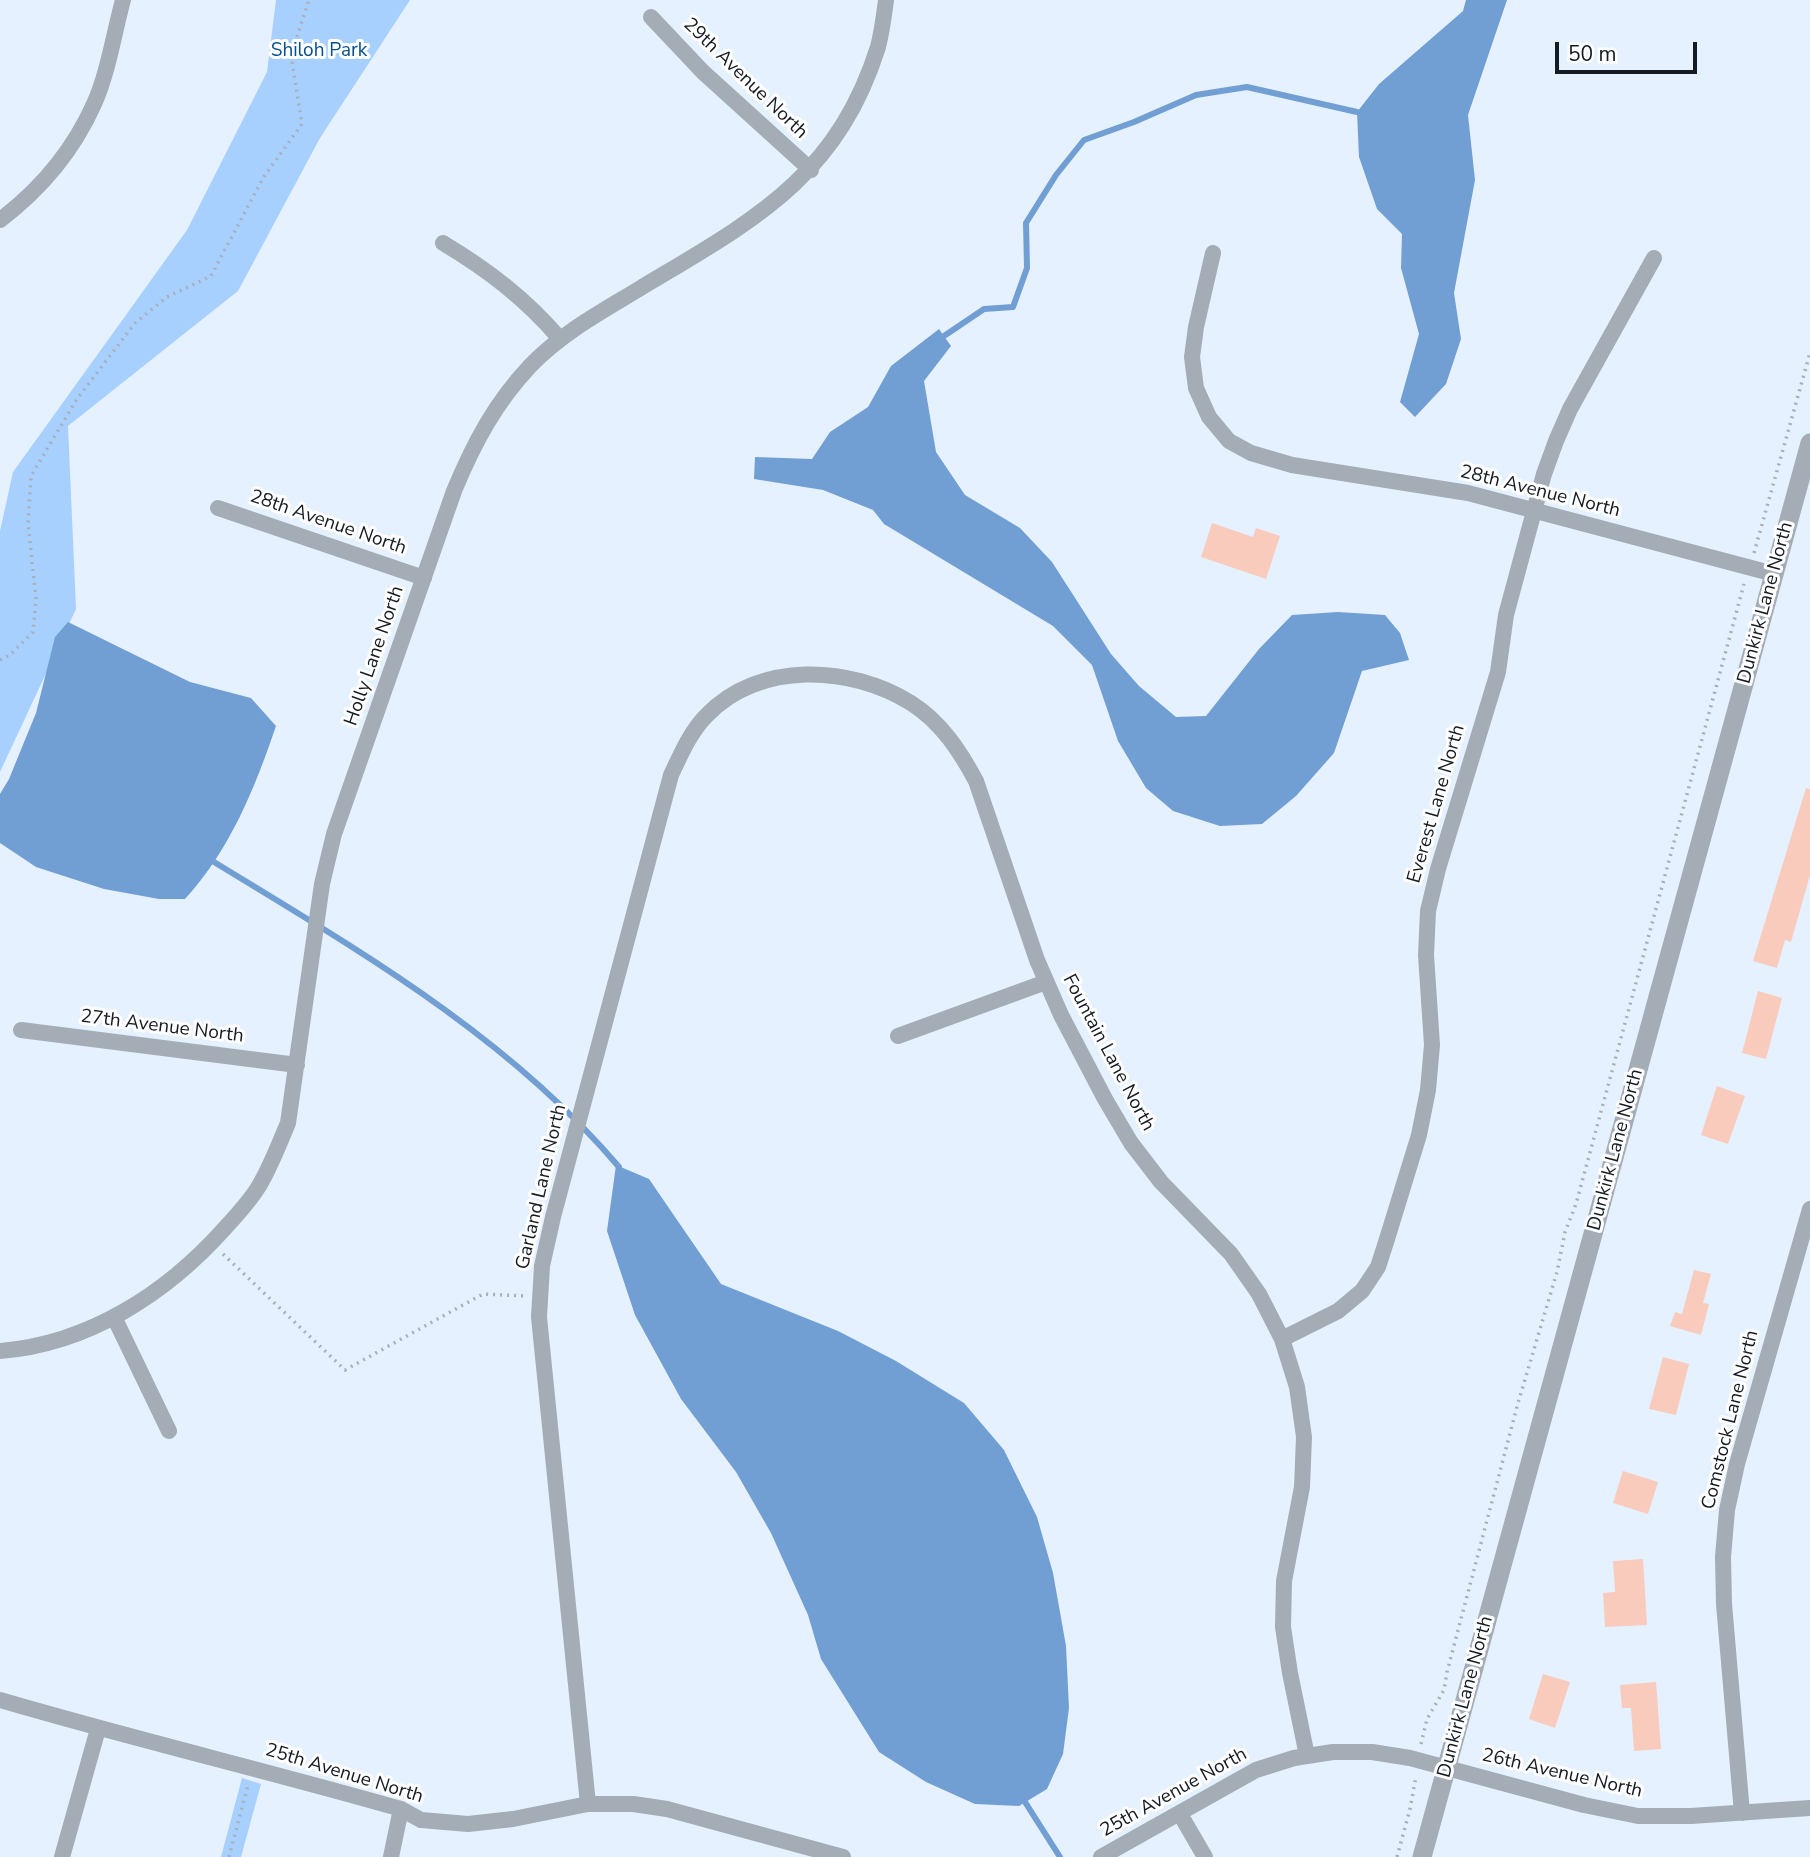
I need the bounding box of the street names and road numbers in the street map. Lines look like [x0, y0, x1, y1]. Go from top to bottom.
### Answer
street label: 29th Avenue North [678, 14, 812, 144]
street label: 28th Avenue North [1458, 461, 1622, 523]
street label: 28th Avenue North [247, 486, 409, 560]
street label: Dunkirk Lane North [1733, 520, 1799, 686]
street label: Holly Lane North [340, 583, 410, 729]
street label: Everest Lane North [1403, 722, 1471, 886]
street label: Fountain Lane North [1057, 971, 1159, 1135]
street label: 27th Avenue North [79, 1006, 245, 1048]
street label: Dunkirk Lane North [1583, 1067, 1649, 1233]
street label: Garland Lane North [512, 1102, 572, 1272]
street label: Comstock Lane North [1698, 1328, 1764, 1512]
street label: Dunkirk Lane North [1433, 1614, 1499, 1780]
street label: 25th Avenue North [262, 1739, 426, 1809]
street label: 25th Avenue North [1097, 1743, 1251, 1843]
street label: 26th Avenue North [1480, 1744, 1644, 1804]

